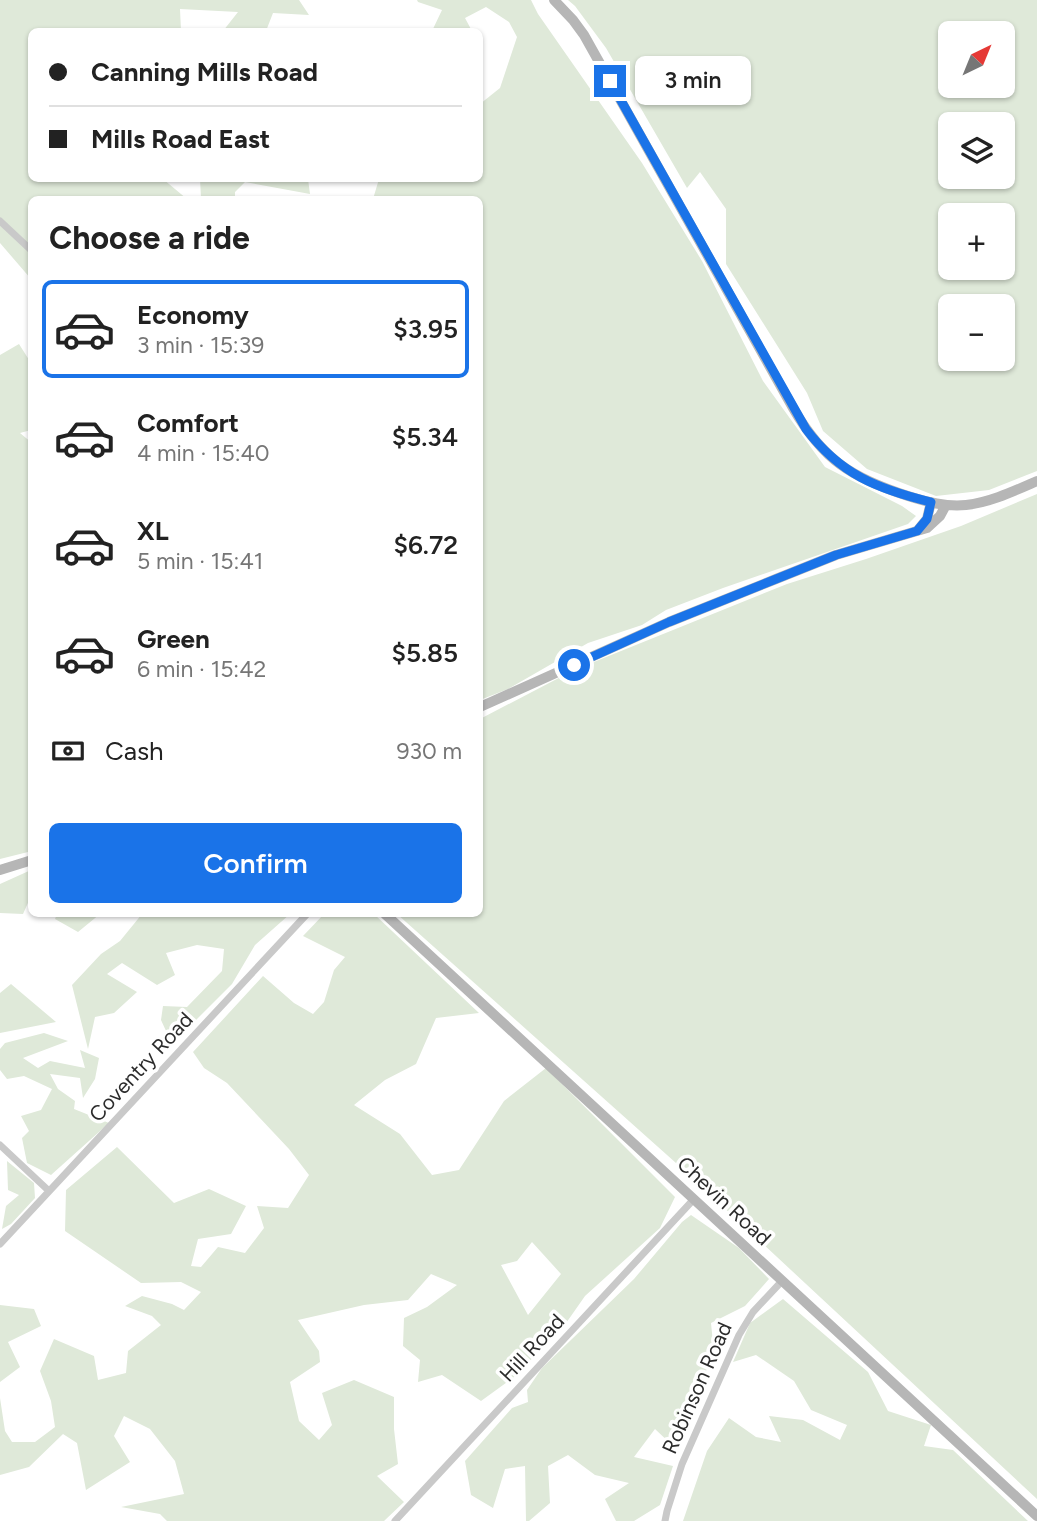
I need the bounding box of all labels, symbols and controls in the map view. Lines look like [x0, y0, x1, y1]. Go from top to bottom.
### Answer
north arrow [938, 21, 1015, 98]
map controls [938, 21, 1015, 371]
text: Canning Mills Road [91, 56, 318, 88]
callout: 3 min [634, 56, 750, 106]
route end [594, 65, 626, 97]
text: 3 min [665, 66, 721, 94]
button: layers [938, 112, 1015, 189]
text: Mills Road East [91, 123, 270, 155]
button: + [938, 203, 1015, 280]
text: Choose a ride [49, 219, 250, 257]
button: − [938, 294, 1015, 371]
icon: car [53, 298, 116, 361]
text: Economy [137, 299, 249, 331]
text: $3.95 [393, 313, 458, 345]
text: 3 min · 15:39 [137, 331, 264, 359]
icon: car [53, 406, 116, 469]
text: Comfort [137, 407, 239, 439]
text: $5.34 [392, 421, 458, 453]
text: 4 min · 15:40 [137, 439, 269, 467]
icon: car [53, 514, 116, 577]
text: XL [137, 515, 169, 547]
text: $6.72 [393, 529, 458, 561]
text: 5 min · 15:41 [137, 547, 263, 575]
icon: car [53, 622, 116, 685]
text: Green [137, 623, 210, 655]
text: $5.85 [391, 637, 458, 669]
route start [558, 649, 590, 681]
text: 6 min · 15:42 [137, 655, 266, 683]
icon: cash [49, 732, 87, 770]
text: Cash [105, 735, 164, 767]
text: 930 m [396, 737, 462, 765]
button: Confirm [49, 823, 462, 903]
street label: Coventry Road [84, 1007, 198, 1127]
street label: Chevin Road [672, 1151, 776, 1250]
street label: Hill Road [494, 1309, 569, 1387]
street label: Robinson Road [656, 1318, 737, 1457]

